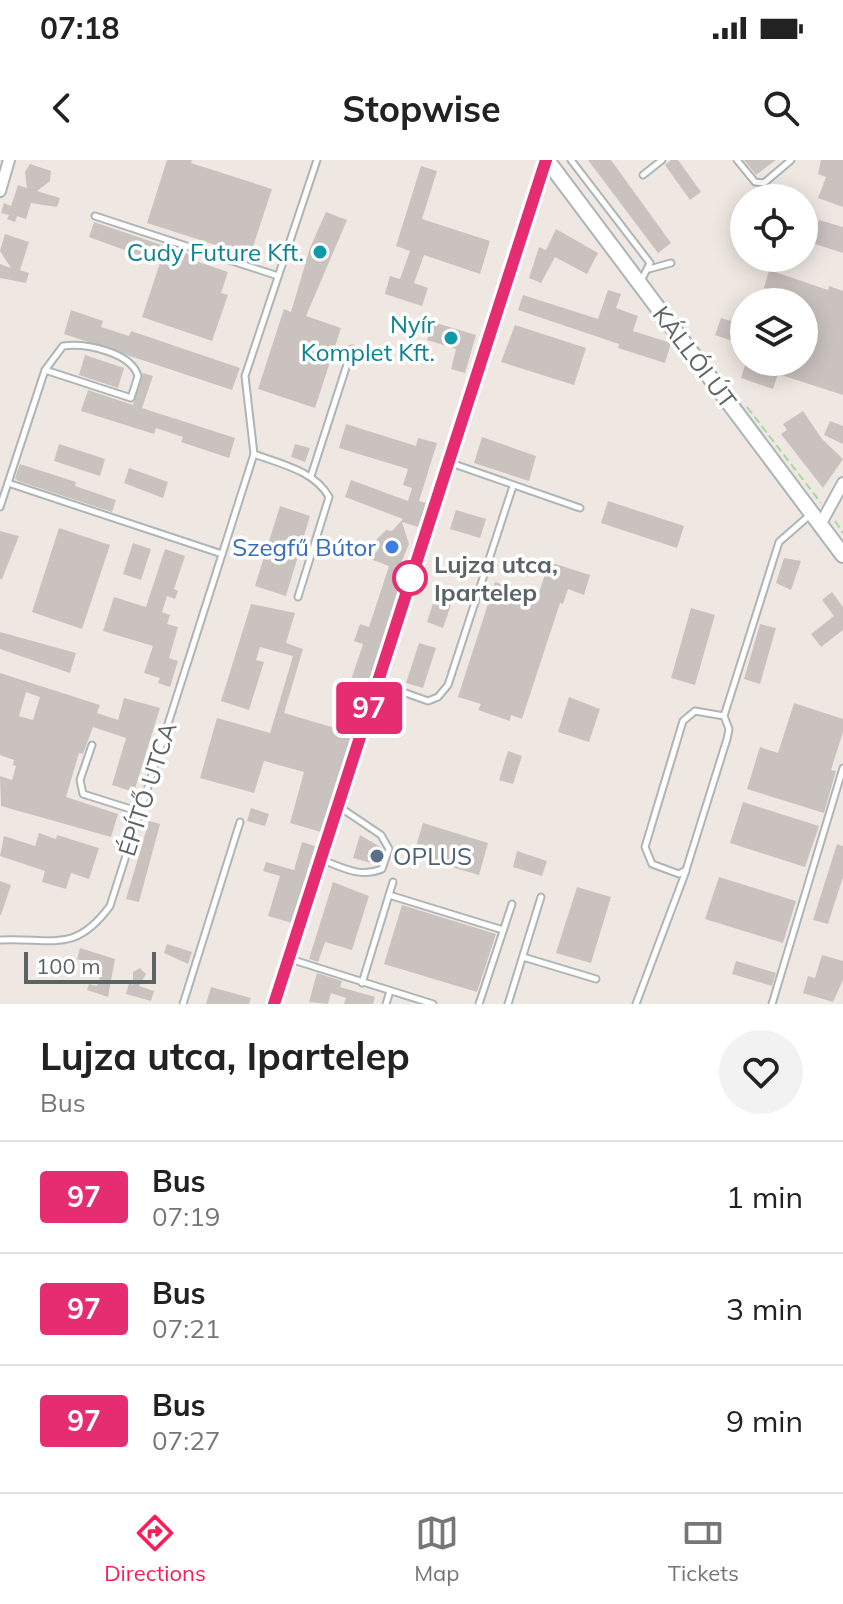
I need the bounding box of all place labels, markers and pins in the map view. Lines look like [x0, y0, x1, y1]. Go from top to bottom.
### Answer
place label: Cudy Future Kft. [127, 237, 304, 267]
marker: Cudy Future Kft. [311, 243, 329, 261]
place label: Nyír Komplet Kft. [301, 309, 435, 367]
marker: Nyír Komplet Kft. [442, 329, 460, 347]
place label: Szegfű Bútor [232, 532, 376, 562]
marker: Szegfű Bútor [383, 538, 401, 556]
place label: Lujza utca, Ipartelep [434, 549, 558, 607]
marker: Lujza utca, Ipartelep [393, 561, 427, 595]
place label: OPLUS [393, 841, 472, 871]
marker: OPLUS [368, 847, 386, 865]

